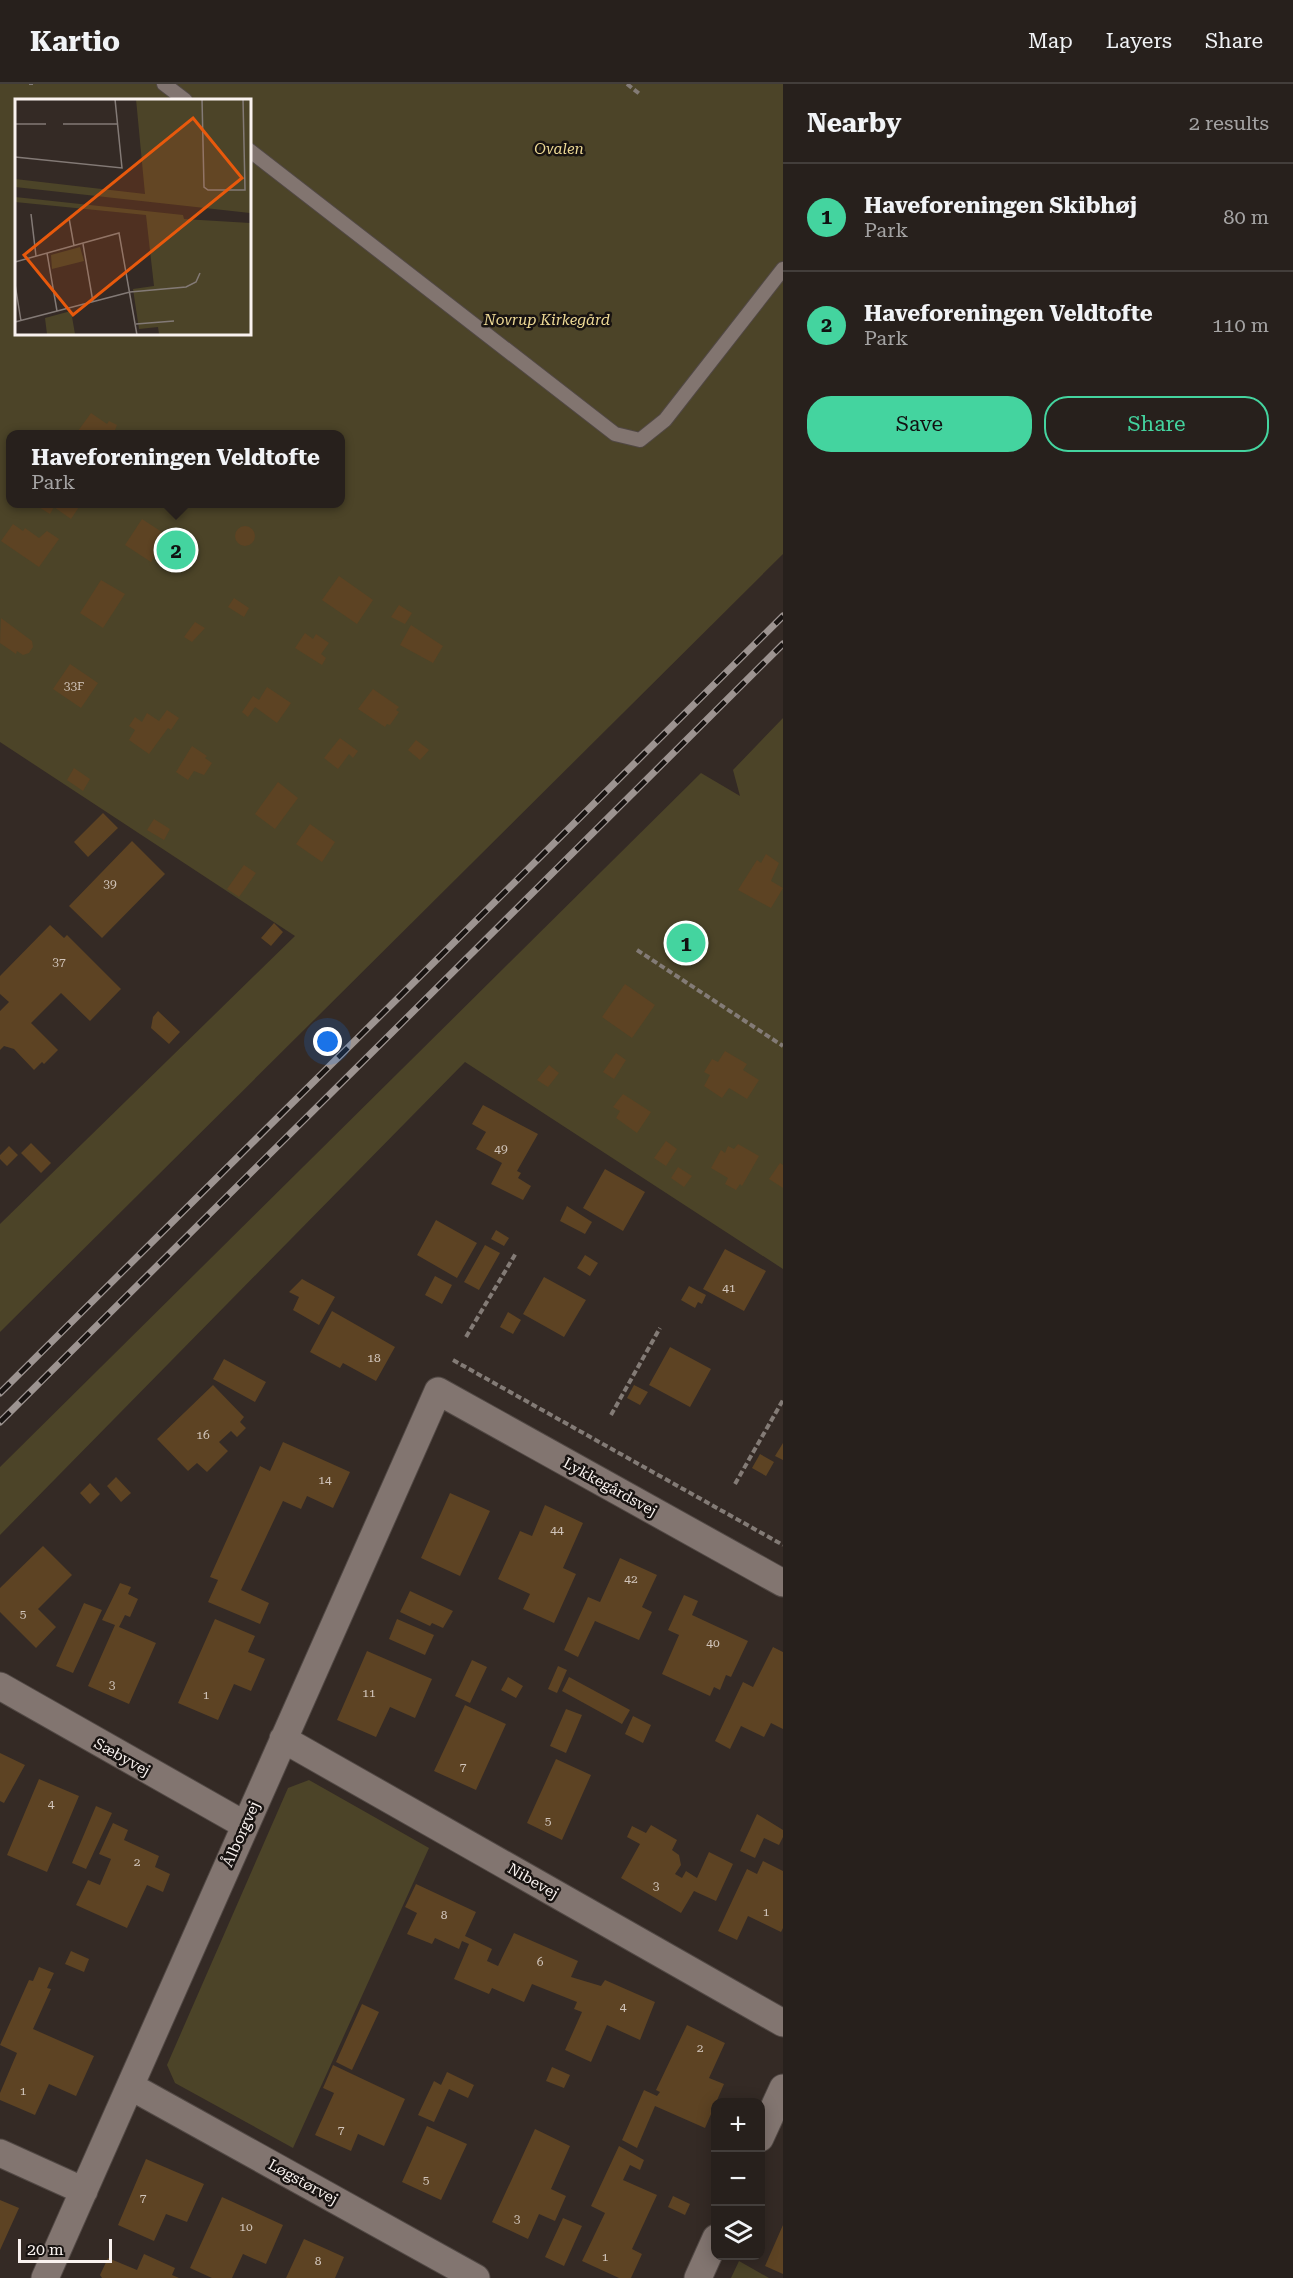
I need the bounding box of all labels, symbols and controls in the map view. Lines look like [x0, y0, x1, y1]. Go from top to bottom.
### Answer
text: Kartio [30, 25, 120, 58]
text: Map [1028, 29, 1073, 53]
text: Layers [1106, 29, 1172, 53]
text: Share [1205, 29, 1263, 53]
inset map [15, 99, 250, 334]
text: Nearby [807, 108, 901, 138]
text: 2 results [1189, 111, 1269, 135]
park label: Ovalen [534, 140, 584, 158]
text: Haveforeningen Skibhøj [864, 193, 1137, 218]
text: 1 [821, 205, 832, 229]
text: 80 m [1223, 205, 1269, 229]
text: Park [864, 218, 908, 242]
text: Haveforeningen Veldtofte [864, 301, 1153, 326]
park label: Novrup Kirkegård [483, 311, 610, 329]
text: 2 [821, 313, 832, 337]
text: 110 m [1212, 313, 1269, 337]
text: Park [864, 326, 908, 350]
button: Save [807, 396, 1032, 452]
button: Share [1044, 396, 1269, 452]
popup [6, 430, 345, 508]
text: Haveforeningen Veldtofte [31, 445, 320, 470]
text: Park [31, 470, 75, 494]
pin: 2 [156, 528, 195, 572]
house number: 33F [64, 679, 84, 693]
house number: 39 [103, 877, 117, 891]
pin: 1 [666, 920, 706, 966]
house number: 37 [52, 955, 66, 969]
your location [313, 1027, 342, 1056]
house number: 49 [494, 1142, 508, 1156]
house number: 41 [722, 1281, 736, 1295]
house number: 18 [367, 1351, 381, 1365]
house number: 16 [196, 1428, 210, 1442]
street label: Lykkegårdsvej [560, 1454, 660, 1520]
house number: 14 [318, 1473, 332, 1487]
house number: 44 [550, 1523, 564, 1537]
house number: 42 [624, 1572, 638, 1586]
house number: 5 [20, 1607, 27, 1621]
house number: 40 [706, 1636, 720, 1650]
house number: 3 [109, 1678, 116, 1692]
house number: 11 [362, 1686, 376, 1700]
house number: 1 [203, 1688, 210, 1702]
street label: Sæbyvej [91, 1734, 153, 1780]
house number: 7 [460, 1760, 467, 1774]
house number: 4 [48, 1797, 55, 1811]
street label: Ålborgvej [218, 1798, 263, 1870]
house number: 5 [545, 1814, 552, 1828]
house number: 2 [134, 1855, 141, 1869]
street label: Nibevej [504, 1859, 562, 1903]
house number: 3 [653, 1879, 660, 1893]
house number: 1 [763, 1905, 770, 1919]
house number: 8 [441, 1908, 448, 1922]
house number: 6 [537, 1955, 544, 1969]
house number: 4 [620, 2000, 627, 2014]
house number: 2 [697, 2041, 704, 2055]
house number: 1 [20, 2084, 27, 2098]
map controls [711, 2098, 765, 2260]
button: + [711, 2098, 765, 2152]
house number: 7 [338, 2123, 345, 2137]
button: − [711, 2152, 765, 2206]
street label: Løgstørvej [265, 2156, 341, 2208]
house number: 5 [423, 2173, 430, 2187]
house number: 7 [140, 2191, 147, 2205]
button: layers [711, 2206, 765, 2260]
house number: 3 [514, 2212, 521, 2226]
house number: 10 [239, 2220, 253, 2234]
scale bar [18, 2236, 112, 2264]
text: 20 m [27, 2240, 64, 2259]
house number: 1 [602, 2250, 609, 2264]
house number: 8 [315, 2254, 322, 2268]

